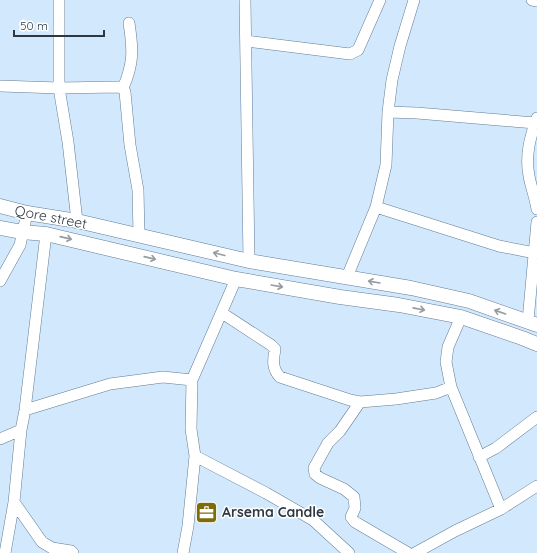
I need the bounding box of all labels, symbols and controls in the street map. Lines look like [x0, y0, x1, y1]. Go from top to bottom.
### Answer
scale bar [14, 12, 104, 38]
text: 50 m [20, 18, 48, 33]
street label: Qore street [13, 201, 89, 233]
one-way arrow [59, 235, 72, 243]
one-way arrow [213, 250, 226, 257]
one-way arrow [143, 255, 156, 263]
one-way arrow [368, 277, 381, 285]
one-way arrow [270, 282, 283, 290]
one-way arrow [412, 305, 425, 313]
one-way arrow [495, 307, 507, 315]
office icon: Arsema Candle [193, 499, 219, 525]
place label: Arsema Candle [222, 503, 324, 521]

